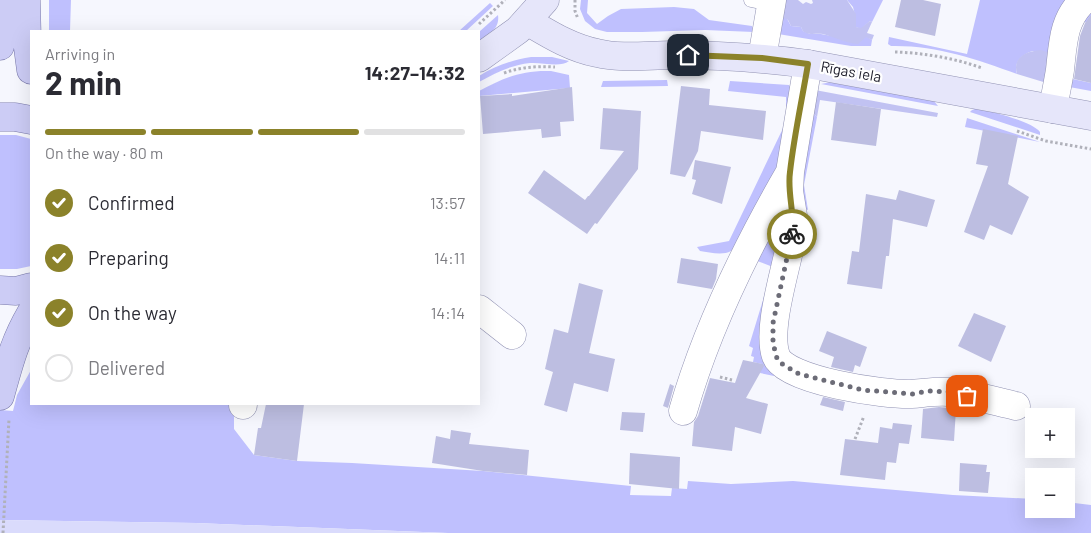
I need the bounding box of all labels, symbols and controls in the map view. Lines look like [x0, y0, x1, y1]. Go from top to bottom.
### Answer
pin [667, 34, 709, 76]
icon: home [674, 41, 702, 69]
text: Arriving in [45, 44, 115, 63]
street label: Rīgas iela [819, 57, 883, 85]
text: 14:27–14:32 [365, 61, 465, 84]
text: 2 min [45, 63, 122, 101]
text: On the way · 80 m [45, 143, 163, 162]
icon: check [45, 189, 73, 217]
text: Confirmed [88, 191, 175, 214]
text: 13:57 [430, 193, 465, 212]
courier [767, 209, 817, 259]
icon: bike [778, 220, 806, 248]
icon: check [45, 244, 73, 272]
text: Preparing [88, 246, 169, 269]
text: 14:11 [434, 248, 465, 267]
icon: check [45, 299, 73, 327]
text: On the way [88, 301, 177, 324]
text: 14:14 [431, 303, 465, 322]
text: Delivered [88, 356, 165, 379]
pin [946, 375, 988, 417]
icon: bag [953, 382, 981, 410]
map controls [1025, 408, 1075, 518]
button: + [1025, 408, 1075, 458]
button: − [1025, 468, 1075, 518]

